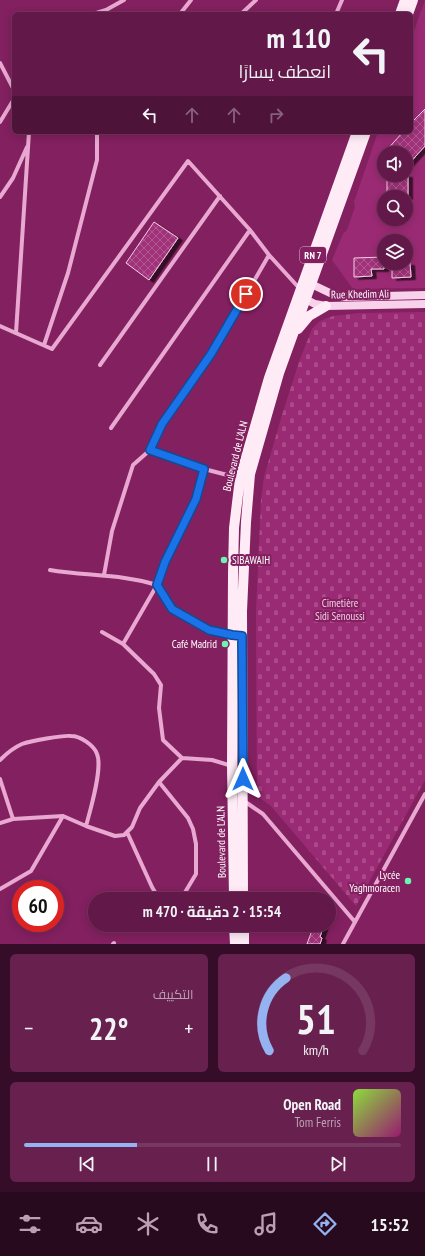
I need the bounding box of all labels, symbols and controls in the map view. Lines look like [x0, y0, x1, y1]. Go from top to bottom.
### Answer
text: 110 m [267, 19, 331, 56]
icon: left [345, 28, 397, 80]
text: انعطف يسارًا [238, 60, 331, 83]
icon: left [139, 104, 161, 126]
icon: ahead [181, 104, 203, 126]
icon: ahead [223, 104, 245, 126]
icon: right [265, 104, 287, 126]
map controls [377, 146, 413, 270]
button: sound [377, 146, 413, 182]
button: search [377, 190, 413, 226]
button: layers [377, 234, 413, 270]
road number: RN 7 [300, 247, 326, 263]
pin [229, 277, 263, 311]
icon: arrive [235, 283, 257, 305]
street label: Rue Khedim Ali [331, 286, 389, 302]
street label: Boulevard de L'ALN [219, 419, 251, 493]
place label: SIBAWAIH [232, 553, 270, 567]
marker: SIBAWAIH [219, 555, 229, 565]
park label: Cimetière Sidi Senoussi [315, 596, 365, 623]
place label: Café Madrid [172, 637, 217, 651]
marker: Café Madrid [220, 639, 230, 649]
position arrow [222, 758, 264, 800]
street label: Boulevard de L'ALN [213, 806, 229, 878]
place label: Lycée Yaghmoracen [349, 868, 400, 895]
marker: Lycée Yaghmoracen [403, 876, 413, 886]
speed limit sign: 60 [12, 880, 64, 932]
text: 15:54 · 2 دقيقة · 470 m [143, 902, 281, 921]
text: التكييف [153, 986, 194, 1003]
text: 51 [296, 992, 336, 1045]
text: 22° [89, 1009, 129, 1048]
text: − [24, 1014, 33, 1042]
text: + [184, 1014, 193, 1042]
text: km/h [304, 1040, 329, 1059]
text: Open Road [283, 1095, 341, 1114]
text: Tom Ferris [295, 1114, 341, 1131]
icon: previous [76, 1153, 98, 1175]
icon: pause [201, 1153, 223, 1175]
icon: next [327, 1153, 349, 1175]
icon: filters [16, 1210, 44, 1238]
icon: car [75, 1210, 103, 1238]
icon: climate [134, 1210, 162, 1238]
icon: phone [193, 1210, 221, 1238]
icon: music [252, 1210, 280, 1238]
icon: directions [311, 1210, 339, 1238]
text: 15:52 [371, 1213, 409, 1236]

